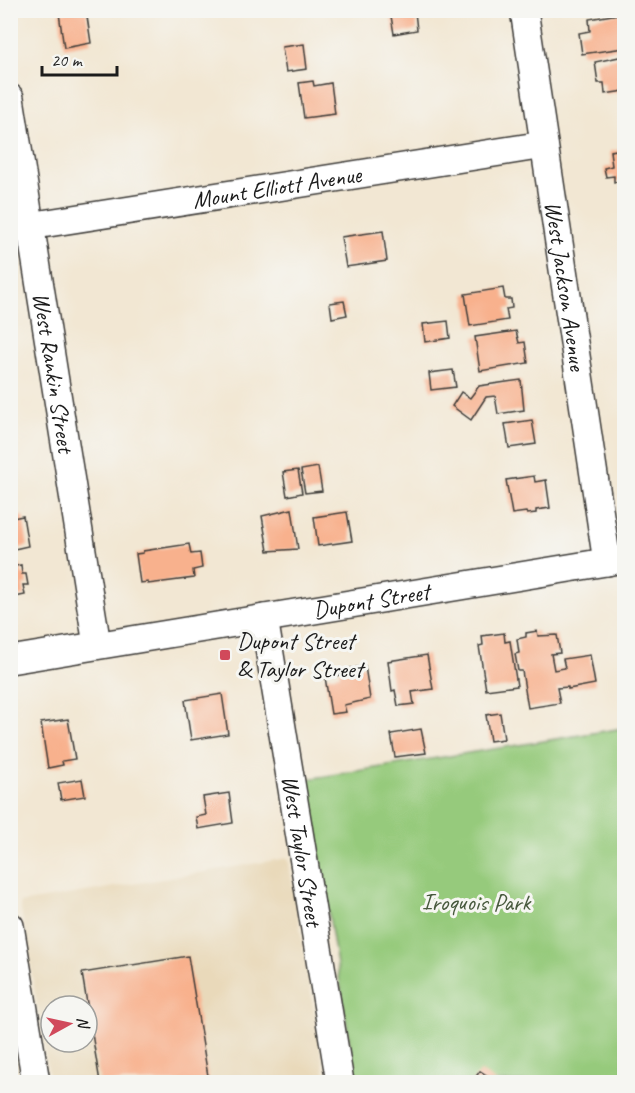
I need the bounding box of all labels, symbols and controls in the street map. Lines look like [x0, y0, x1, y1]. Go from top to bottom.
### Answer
scale bar [42, 39, 117, 77]
text: 20 m [51, 49, 84, 71]
street label: Mount Elliott Avenue [190, 159, 365, 215]
street label: West Jackson Avenue [538, 199, 593, 375]
street label: West Rankin Street [26, 290, 81, 457]
street label: Dupont Street [311, 576, 434, 625]
place label: Dupont Street & Taylor Street [237, 626, 366, 684]
marker: Dupont Street & Taylor Street [218, 648, 232, 662]
street label: West Taylor Street [275, 773, 330, 930]
park label: Iroquois Park [422, 887, 532, 917]
north arrow [39, 994, 99, 1054]
text: N [72, 1016, 94, 1031]

